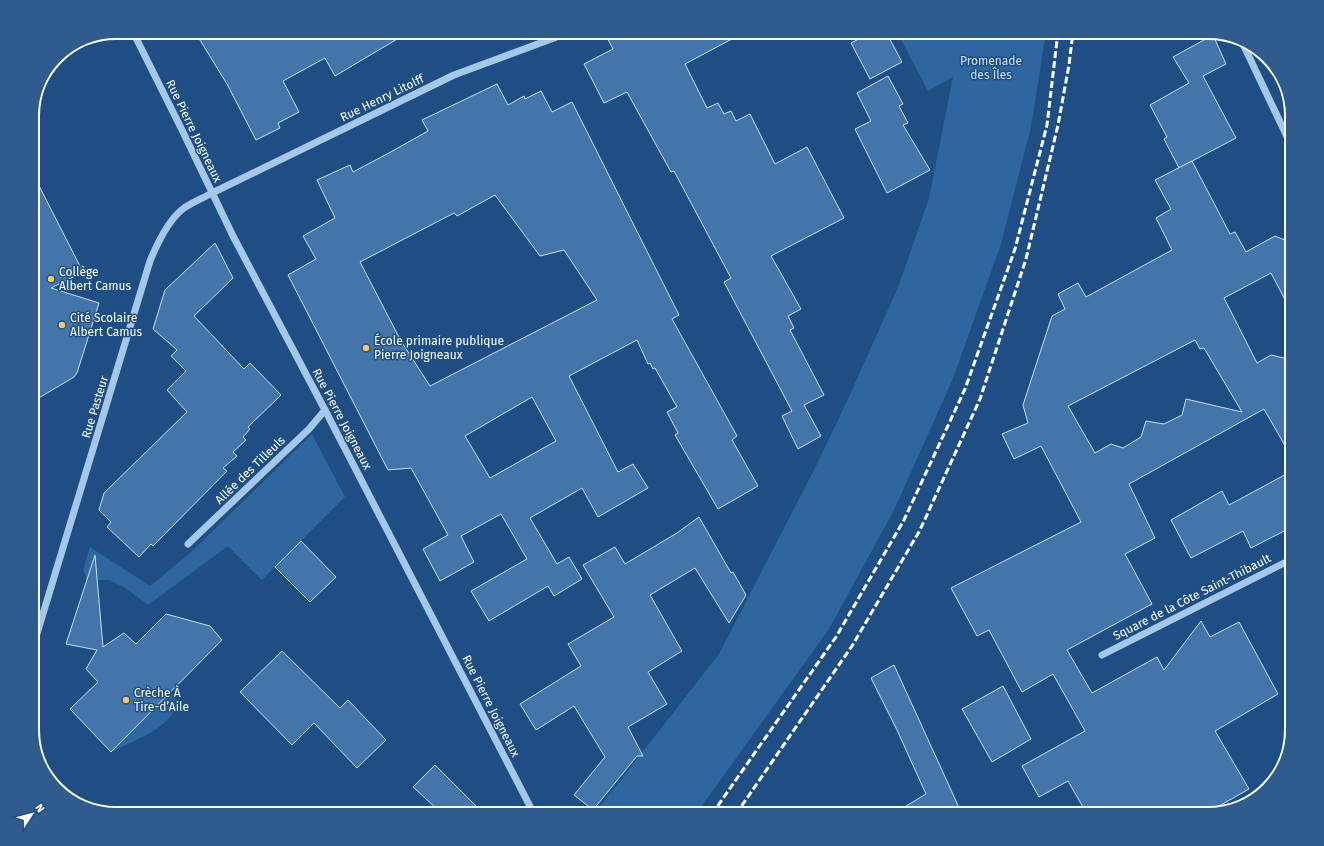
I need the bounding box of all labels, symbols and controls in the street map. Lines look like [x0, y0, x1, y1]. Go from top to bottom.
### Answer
park label: Promenade des Îles [960, 54, 1022, 82]
street label: Rue Henry Litolff [338, 71, 427, 124]
street label: Rue Pierre Joigneaux [163, 77, 225, 185]
place label: Collège Albert Camus [59, 265, 132, 293]
marker: Collège Albert Camus [46, 274, 56, 284]
place label: Cité Scolaire Albert Camus [70, 311, 143, 339]
marker: Cité Scolaire Albert Camus [57, 320, 67, 330]
place label: École primaire publique Pierre Joigneaux [374, 333, 504, 362]
marker: École primaire publique Pierre Joigneaux [361, 343, 371, 353]
street label: Rue Pierre Joigneaux [309, 366, 375, 472]
street label: Rue Pasteur [79, 374, 111, 440]
street label: Allée des Tilleuls [212, 433, 288, 507]
street label: Square de la Côte Saint-Thibault [1111, 551, 1274, 643]
street label: Rue Pierre Joigneaux [459, 653, 523, 759]
place label: Crèche À Tire-d’Aile [134, 685, 189, 714]
marker: Crèche À Tire-d’Aile [121, 695, 131, 705]
north arrow [12, 794, 52, 834]
text: N [32, 802, 47, 815]

